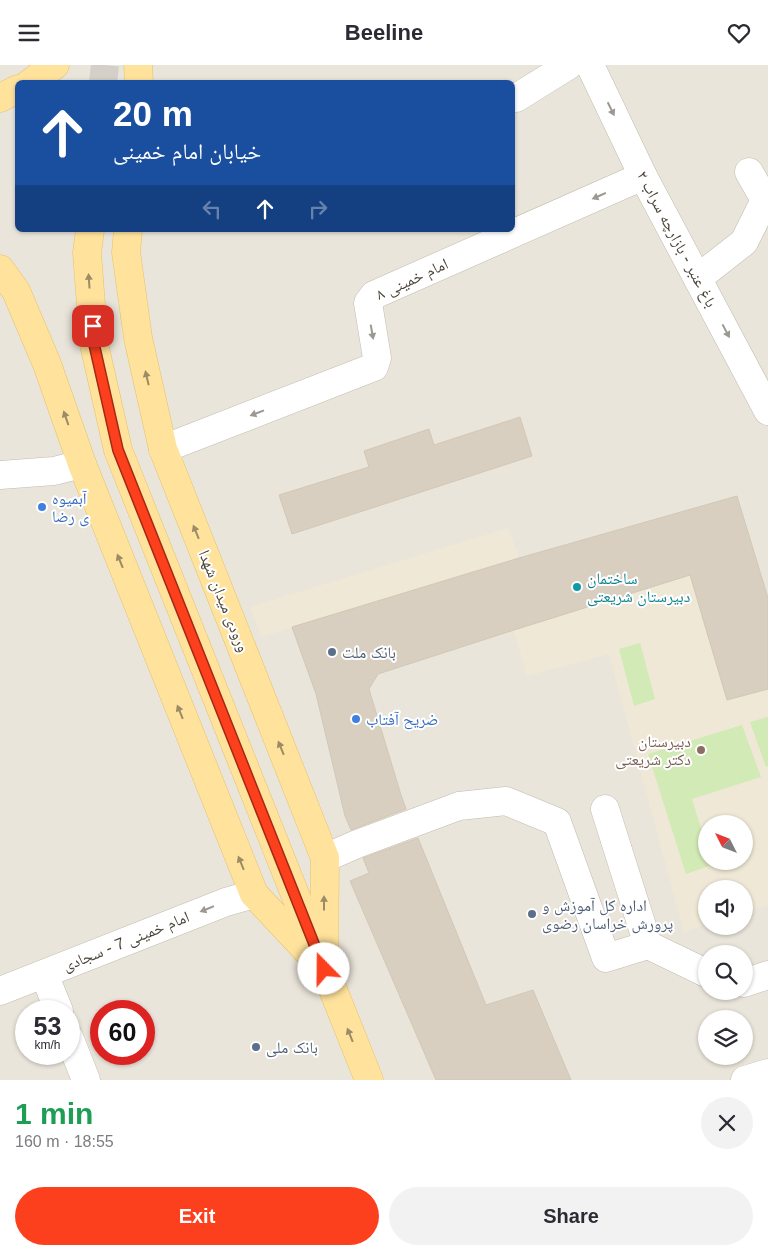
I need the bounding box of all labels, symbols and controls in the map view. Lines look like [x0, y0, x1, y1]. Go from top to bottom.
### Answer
icon: menu [15, 19, 43, 47]
icon: heart [725, 19, 753, 47]
text: Beeline [345, 20, 423, 45]
text: 20 m [113, 94, 193, 133]
icon: ahead [30, 100, 95, 165]
one-way arrow [607, 102, 615, 116]
text: خیابان امام خمینی [113, 139, 261, 164]
street label: باغ عنبر - بازارچه سراب ۲ [632, 168, 720, 311]
one-way arrow [592, 192, 606, 200]
icon: left [198, 195, 226, 223]
icon: ahead [251, 195, 279, 223]
icon: right [304, 195, 332, 223]
street label: امام خمینی ۸ [373, 255, 451, 305]
one-way arrow [85, 273, 93, 289]
pin [72, 305, 114, 347]
icon: arrive [79, 312, 107, 340]
one-way arrow [369, 324, 377, 340]
one-way arrow [722, 324, 730, 338]
one-way arrow [143, 370, 151, 385]
one-way arrow [62, 410, 70, 425]
one-way arrow [249, 410, 264, 417]
place label: آبمیوه ی رضا [52, 490, 89, 527]
marker: آبمیوه ی رضا [36, 501, 48, 513]
one-way arrow [192, 524, 200, 539]
street label: ورودی میدان شهدا [194, 548, 252, 655]
one-way arrow [116, 553, 124, 568]
place label: ساختمان دبیرستان شریعتی [587, 570, 690, 607]
marker: ساختمان دبیرستان شریعتی [571, 581, 583, 593]
place label: بانک ملت [342, 644, 396, 661]
marker: بانک ملت [326, 646, 338, 658]
one-way arrow [176, 705, 184, 719]
place label: ضریح آفتاب [366, 711, 438, 730]
marker: ضریح آفتاب [350, 713, 362, 725]
place label: دبیرستان دکتر شریعتی [615, 733, 691, 770]
one-way arrow [277, 741, 285, 755]
marker: دبیرستان دکتر شریعتی [695, 744, 707, 756]
north arrow [698, 815, 752, 870]
map controls [698, 815, 753, 1065]
one-way arrow [237, 855, 245, 870]
button: sound [698, 880, 753, 935]
one-way arrow [320, 894, 328, 910]
place label: اداره کل آموزش و پرورش خراسان رضوی [542, 897, 674, 934]
one-way arrow [200, 906, 215, 913]
street label: امام خمینی 7 - سجادی [60, 908, 192, 976]
marker: اداره کل آموزش و پرورش خراسان رضوی [526, 908, 538, 920]
position arrow [297, 942, 349, 994]
button: search [698, 945, 753, 1000]
speed limit sign: 60 [90, 1000, 155, 1065]
button: layers [698, 1010, 753, 1065]
text: 53 [34, 1012, 61, 1040]
one-way arrow [346, 1028, 354, 1042]
text: km/h [34, 1038, 61, 1052]
place label: بانک ملی [266, 1039, 318, 1058]
marker: بانک ملی [250, 1041, 262, 1053]
text: 1 min [15, 1097, 93, 1130]
button: close [701, 1097, 753, 1149]
text: 160 m · 18:55 [15, 1133, 114, 1150]
button: Exit [15, 1187, 379, 1245]
button: Share [389, 1187, 753, 1245]

